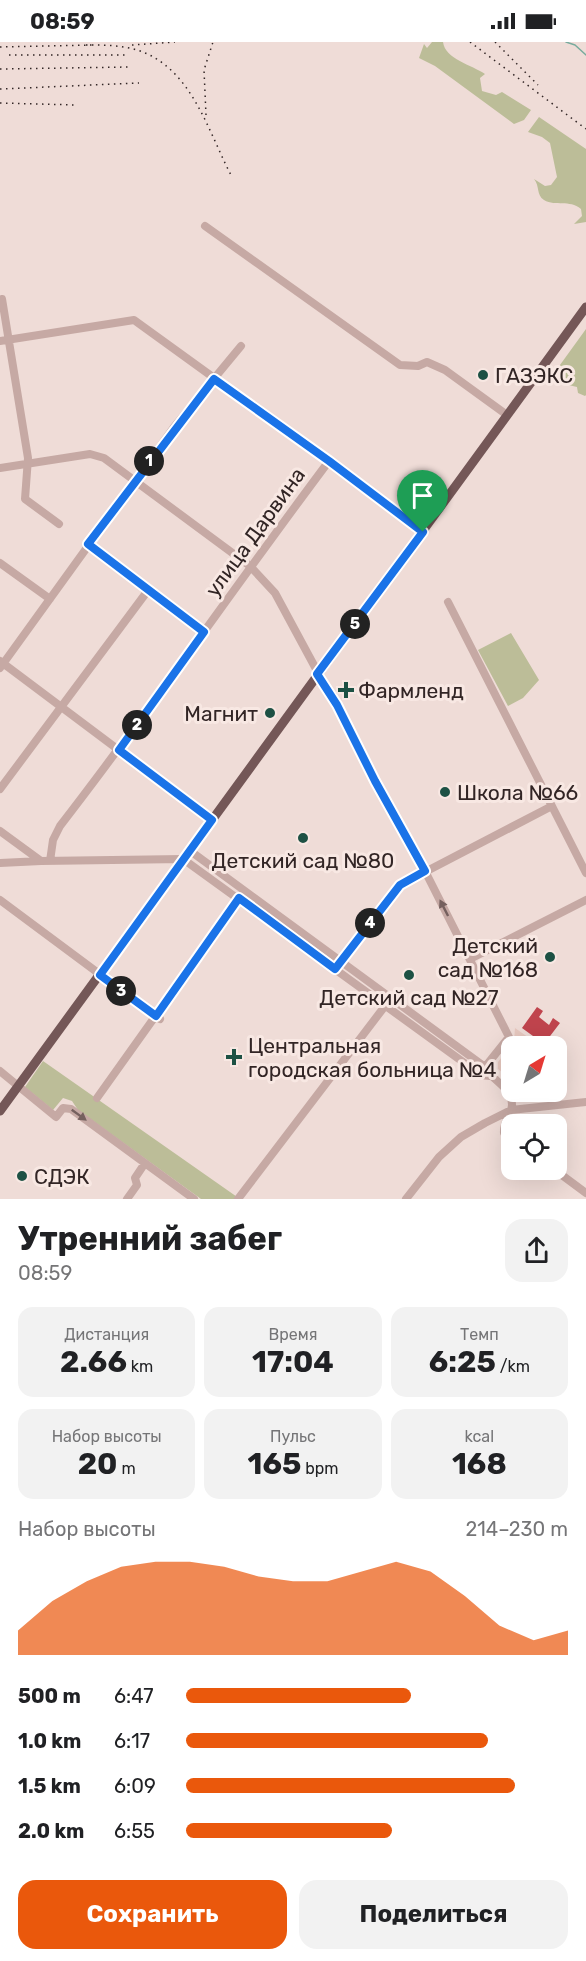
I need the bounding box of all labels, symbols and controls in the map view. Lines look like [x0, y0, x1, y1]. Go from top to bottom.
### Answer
text: 08:59 [30, 8, 95, 35]
place label: ГАЗЭКС [495, 363, 573, 388]
marker: ГАЗЭКС [476, 368, 490, 382]
pin: 1 [134, 446, 164, 476]
text: 1 [145, 451, 153, 470]
street label: улица Дарвина [200, 463, 310, 601]
pin [397, 470, 448, 532]
icon: arrive [406, 479, 439, 512]
pin: 5 [340, 609, 370, 639]
text: 5 [350, 614, 360, 633]
place label: Фармленд [358, 678, 464, 703]
marker: Фармленд [339, 683, 353, 697]
place label: Магнит [184, 701, 258, 726]
marker: Магнит [263, 706, 277, 720]
pin: 2 [122, 710, 152, 740]
text: 2 [132, 715, 142, 734]
place label: Школа №66 [457, 780, 578, 805]
marker: Школа №66 [438, 785, 452, 799]
marker: Детский сад №80 [296, 831, 310, 845]
place label: Детский сад №80 [212, 848, 394, 873]
one-way arrow [439, 899, 449, 916]
pin: 4 [355, 908, 385, 938]
text: 4 [365, 913, 375, 932]
place label: Детский сад №168 [438, 933, 538, 982]
marker: Детский сад №168 [543, 950, 557, 964]
marker: Детский сад №27 [402, 968, 416, 982]
pin: 3 [106, 976, 136, 1006]
text: 3 [116, 981, 126, 1000]
place label: Детский сад №27 [319, 985, 499, 1010]
place label: Центральная городская больница №4 [248, 1033, 496, 1082]
north arrow [501, 1036, 567, 1102]
map controls [501, 1036, 567, 1180]
marker: Центральная городская больница №4 [225, 1048, 243, 1066]
one-way arrow [72, 1108, 87, 1120]
button: locate [501, 1114, 567, 1180]
place label: СДЭК [34, 1164, 90, 1189]
marker: СДЭК [15, 1169, 29, 1183]
text: Утренний забег [18, 1219, 282, 1258]
button: share [505, 1219, 568, 1282]
text: 08:59 [18, 1261, 72, 1285]
text: Дистанция [64, 1325, 149, 1344]
text: Время [269, 1325, 317, 1344]
text: Темп [460, 1325, 499, 1344]
text: 2.66 [60, 1344, 127, 1380]
text: 17:04 [252, 1344, 334, 1380]
text: 6:25 [429, 1344, 496, 1380]
text: km [127, 1357, 153, 1376]
text: /km [496, 1357, 530, 1376]
text: Набор высоты [52, 1427, 162, 1446]
text: Пульс [270, 1427, 316, 1446]
text: kcal [465, 1427, 494, 1446]
text: 20 [78, 1446, 118, 1482]
text: 165 [247, 1446, 301, 1482]
text: 168 [452, 1446, 507, 1482]
text: m [118, 1459, 136, 1478]
text: bpm [301, 1459, 339, 1478]
text: Набор высоты [18, 1517, 156, 1541]
text: 214–230 m [465, 1517, 568, 1541]
text: 500 m [18, 1684, 81, 1708]
text: 6:47 [114, 1684, 154, 1708]
text: 1.0 km [18, 1729, 81, 1753]
text: 6:17 [114, 1729, 150, 1753]
text: 1.5 km [18, 1774, 81, 1798]
text: 6:09 [114, 1774, 156, 1798]
text: 2.0 km [18, 1819, 84, 1843]
text: 6:55 [114, 1819, 155, 1843]
button: Сохранить [18, 1880, 287, 1949]
button: Поделиться [299, 1880, 568, 1949]

